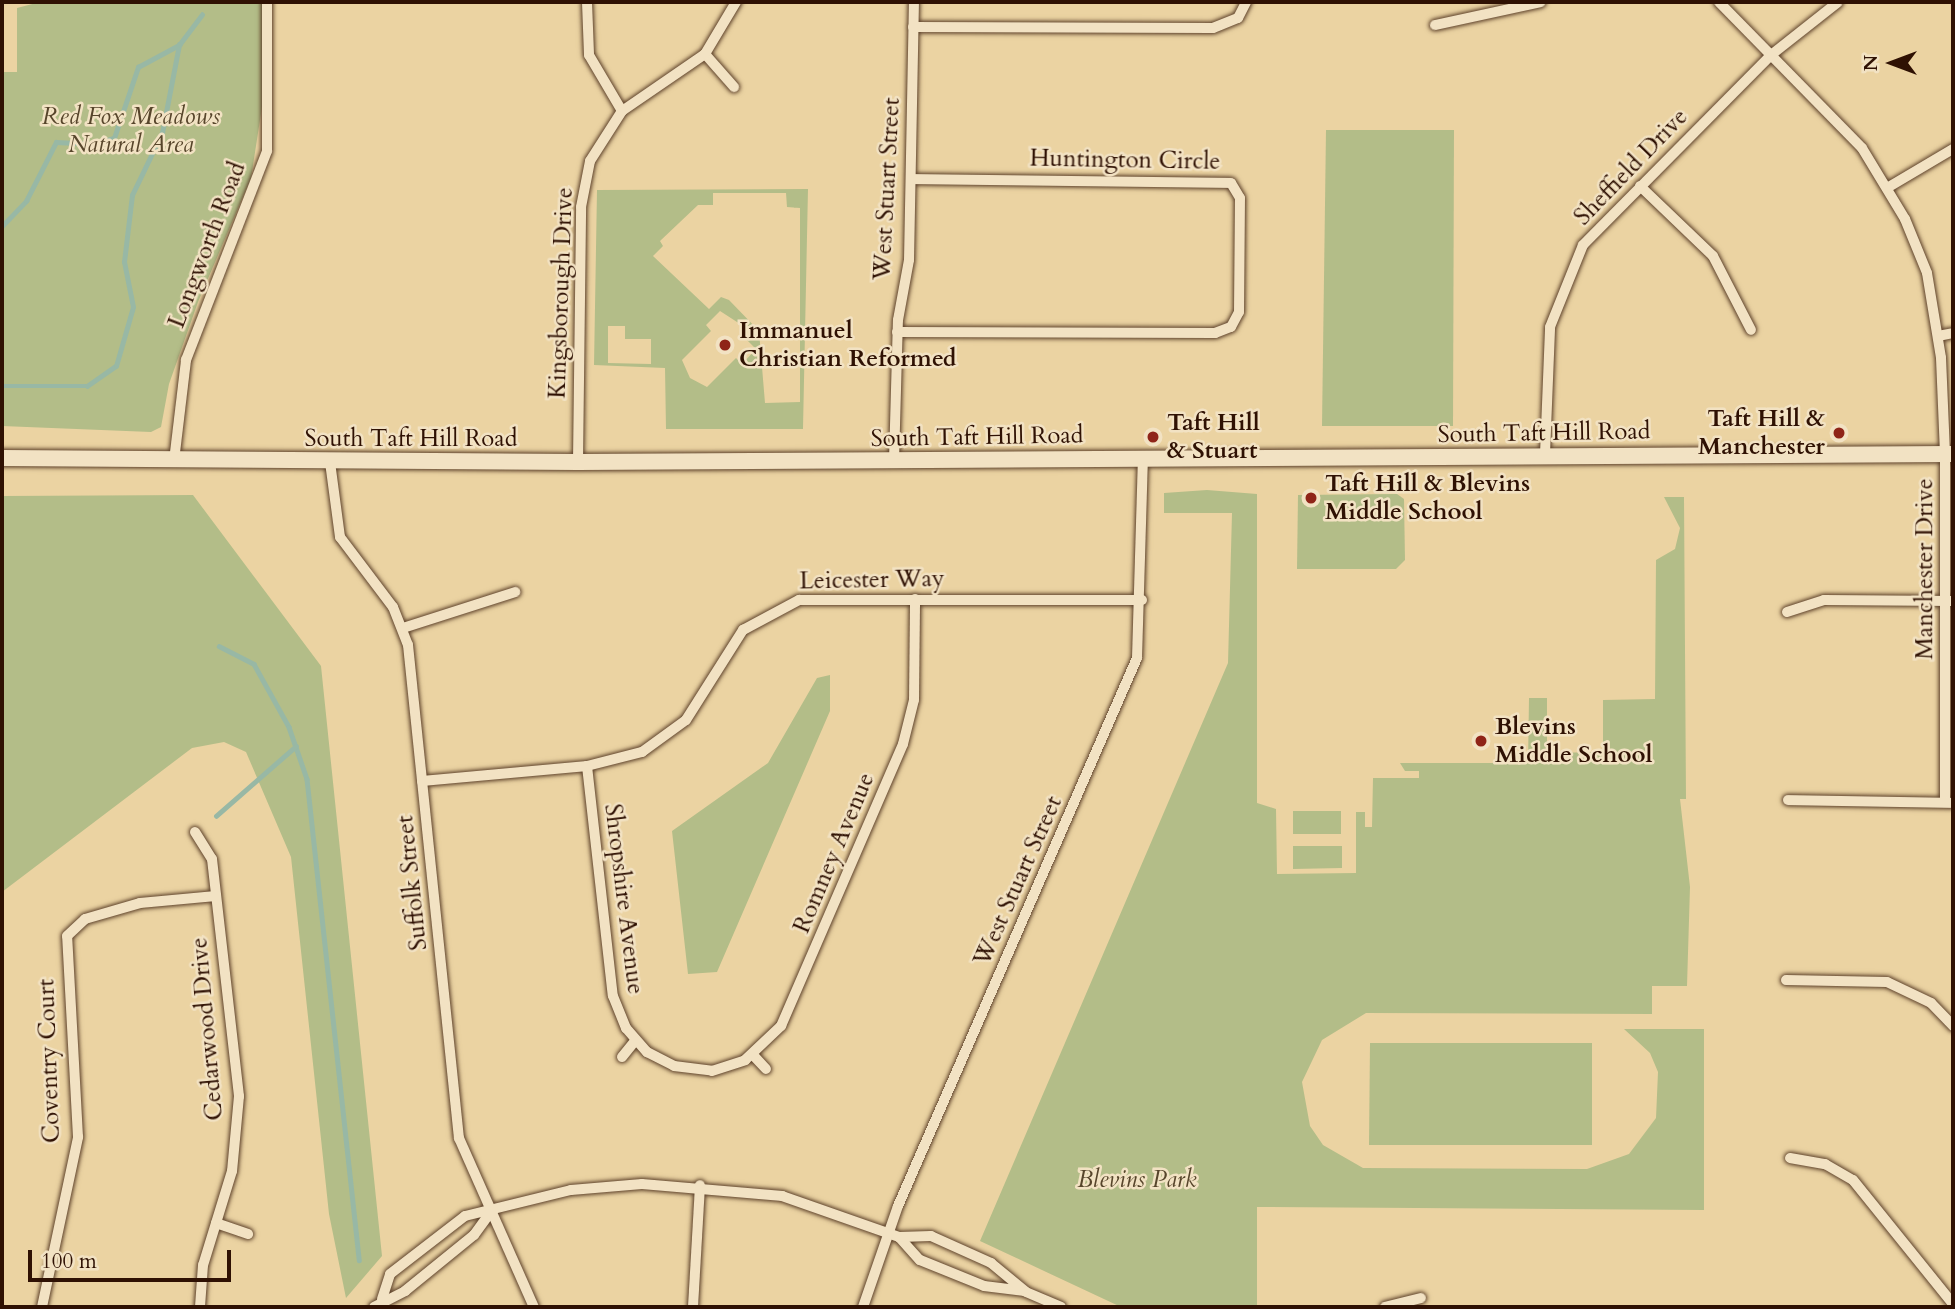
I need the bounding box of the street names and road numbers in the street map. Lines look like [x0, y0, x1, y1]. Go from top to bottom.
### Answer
street label: West Stuart Street [868, 97, 906, 281]
street label: Sheffield Drive [1568, 103, 1694, 231]
street label: Huntington Circle [1029, 144, 1221, 176]
street label: Longworth Road [162, 158, 252, 332]
street label: Kingsborough Drive [543, 187, 579, 399]
street label: South Taft Hill Road [1437, 417, 1651, 449]
street label: South Taft Hill Road [870, 421, 1084, 453]
street label: South Taft Hill Road [305, 425, 517, 453]
street label: Manchester Drive [1911, 478, 1939, 660]
street label: Leicester Way [799, 564, 945, 596]
street label: Romney Avenue [787, 768, 881, 938]
street label: West Stuart Street [968, 791, 1068, 971]
street label: Shropshire Avenue [598, 802, 650, 996]
street label: Suffolk Street [391, 814, 433, 952]
street label: Cedarwood Drive [185, 936, 229, 1122]
street label: Coventry Court [32, 978, 66, 1144]

